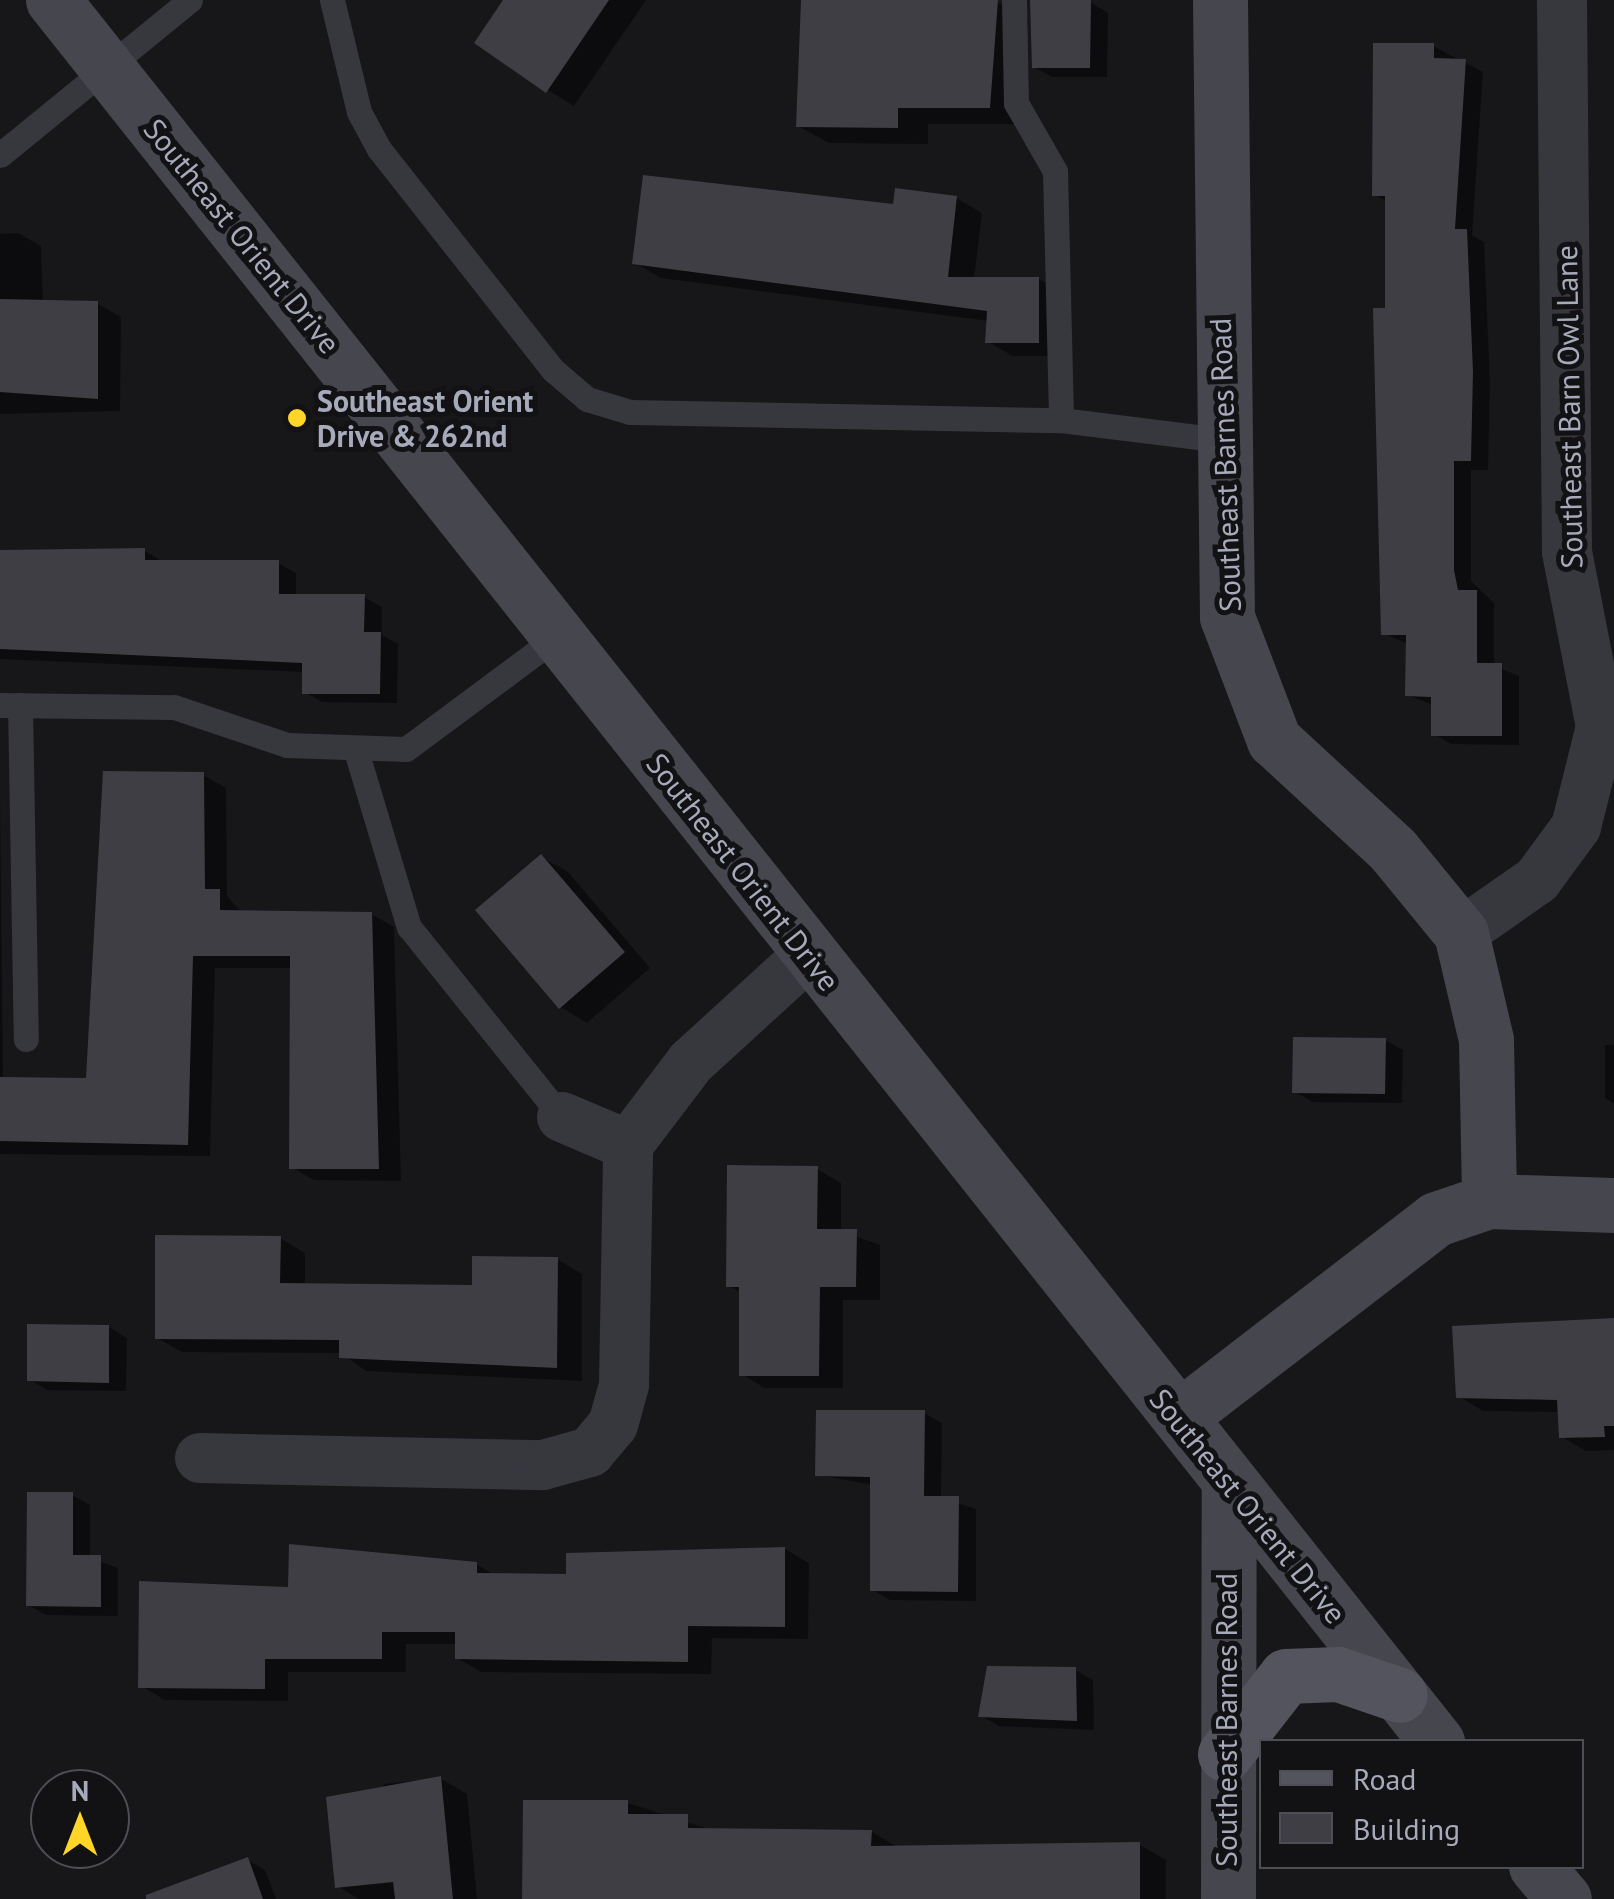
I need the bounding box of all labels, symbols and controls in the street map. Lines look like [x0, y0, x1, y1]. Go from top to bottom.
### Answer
street label: Southeast Orient Drive [136, 111, 348, 361]
street label: Southeast Barn Owl Lane [1548, 245, 1590, 569]
street label: Southeast Barnes Road [1202, 317, 1248, 613]
place label: Southeast Orient Drive & 262nd [317, 383, 534, 454]
marker: Southeast Orient Drive & 262nd [286, 407, 308, 429]
street label: Southeast Orient Drive [639, 746, 847, 998]
street label: Southeast Orient Drive [1142, 1381, 1354, 1631]
street label: Southeast Barnes Road [1208, 1573, 1244, 1867]
legend [1259, 1739, 1584, 1869]
text: Road [1353, 1759, 1417, 1798]
north arrow [30, 1769, 130, 1869]
text: N [71, 1772, 89, 1809]
text: Building [1353, 1809, 1460, 1848]

